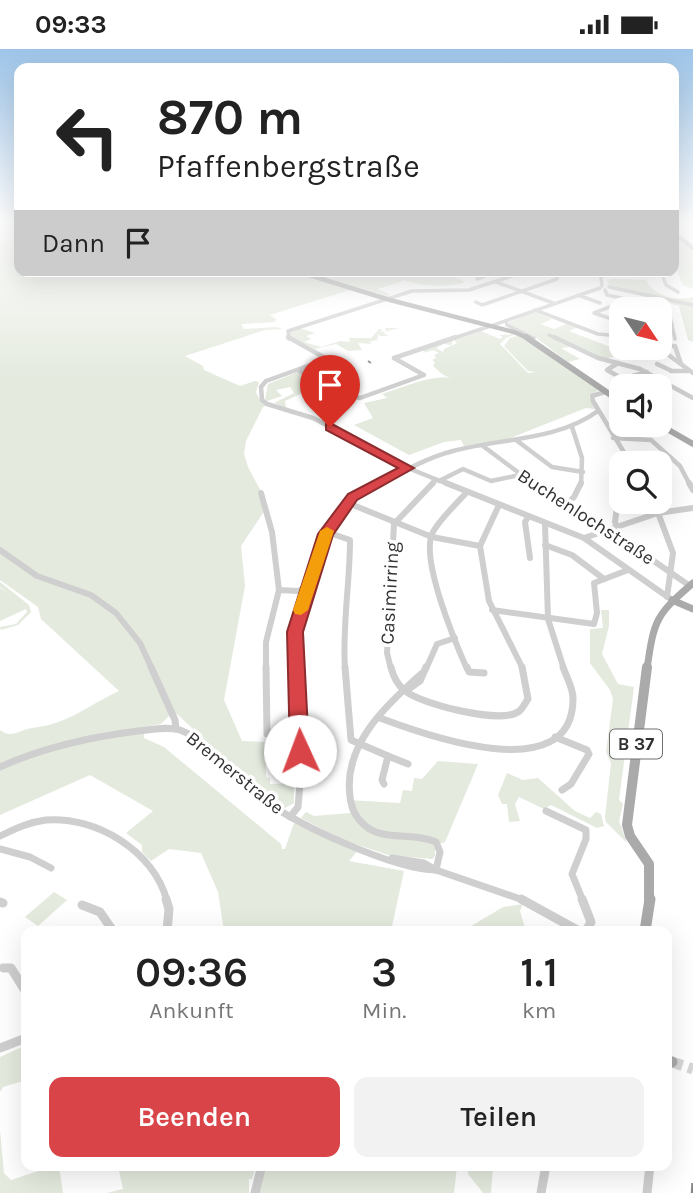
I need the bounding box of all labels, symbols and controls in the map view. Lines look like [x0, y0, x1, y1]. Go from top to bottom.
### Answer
text: 09:33 [35, 9, 107, 40]
text: 870 m [157, 89, 303, 146]
icon: left [42, 91, 133, 182]
text: Pfaffenbergstraße [157, 148, 420, 185]
icon: arrive [119, 224, 157, 262]
text: Dann [42, 228, 105, 259]
north arrow [609, 297, 672, 361]
map controls [609, 297, 672, 514]
pin [300, 355, 360, 427]
icon: arrive [311, 366, 349, 404]
button: sound [609, 374, 672, 437]
button: search [609, 451, 672, 514]
street label: Buchenlochstraße [513, 465, 659, 569]
street label: Casimirring [376, 541, 404, 645]
position arrow [263, 714, 337, 788]
street label: Bremerstraße [182, 727, 288, 819]
road number: B 37 [610, 729, 662, 759]
text: 09:36 [135, 947, 248, 997]
text: 3 [371, 947, 397, 997]
text: 1.1 [520, 947, 558, 997]
text: Ankunft [149, 997, 234, 1024]
text: Min. [362, 997, 406, 1024]
text: km [522, 997, 556, 1024]
button: Beenden [49, 1077, 340, 1157]
button: Teilen [354, 1077, 644, 1157]

